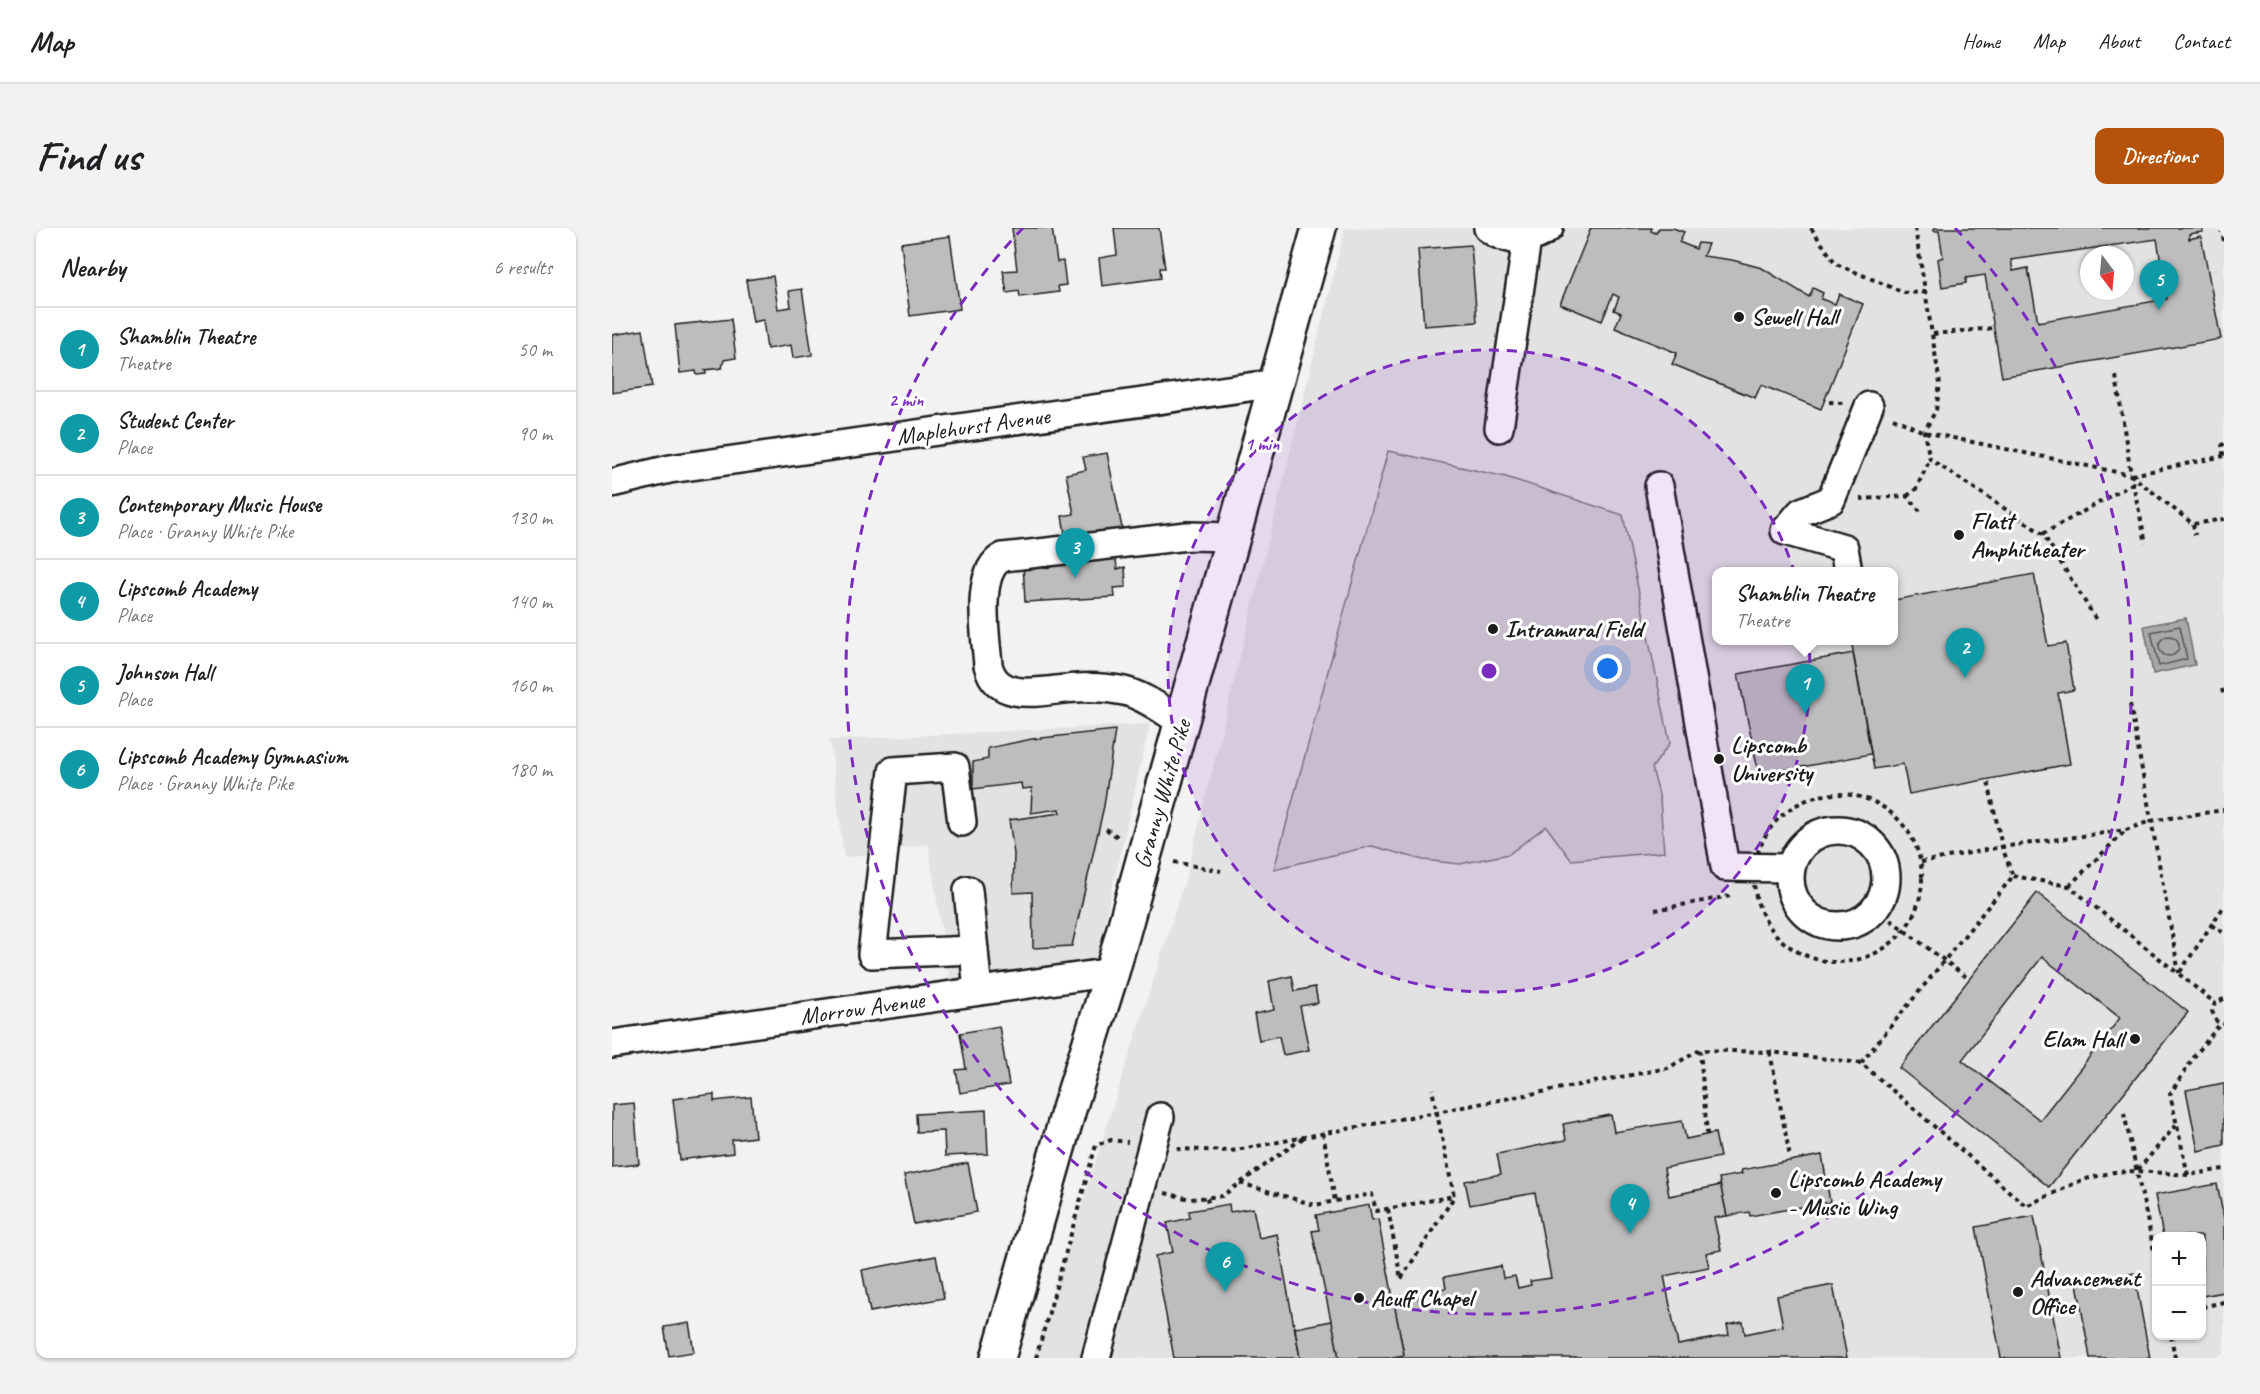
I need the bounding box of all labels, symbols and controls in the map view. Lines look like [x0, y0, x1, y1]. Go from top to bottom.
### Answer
text: Map [30, 24, 73, 59]
text: Home [1962, 28, 2000, 54]
text: Map [2033, 28, 2065, 54]
text: About [2098, 28, 2140, 54]
text: Contact [2173, 28, 2230, 54]
button: Directions [2095, 128, 2224, 184]
text: Find us [36, 130, 141, 183]
north arrow [2080, 246, 2134, 300]
text: Nearby [60, 251, 125, 284]
text: 6 results [493, 255, 552, 280]
pin: 5 [2140, 260, 2178, 310]
place label: Sewell Hall [1751, 302, 1842, 332]
marker: Sewell Hall [1732, 310, 1746, 324]
text: Shamblin Theatre [117, 323, 255, 351]
text: 1 [75, 337, 84, 362]
text: 50 m [518, 337, 552, 362]
text: Theatre [117, 351, 171, 376]
text: 2 min [889, 389, 924, 411]
street label: Maplehurst Avenue [895, 400, 1054, 452]
text: Student Center [117, 407, 233, 435]
text: 2 [75, 421, 84, 446]
text: 90 m [518, 421, 552, 446]
text: 1 min [1245, 433, 1280, 455]
text: Place [117, 435, 152, 460]
text: Contemporary Music House [117, 491, 321, 519]
text: 3 [75, 505, 84, 530]
text: 130 m [509, 505, 552, 530]
place label: Flatt Amphitheater [1971, 506, 2086, 564]
text: Place · Granny White Pike [117, 519, 293, 544]
pin: 3 [1056, 528, 1094, 578]
marker: Flatt Amphitheater [1952, 528, 1966, 542]
popup [1712, 567, 1898, 645]
text: Lipscomb Academy [117, 575, 257, 603]
text: Shamblin Theatre [1736, 580, 1874, 608]
text: 4 [75, 589, 84, 614]
text: 140 m [509, 589, 552, 614]
text: Place [117, 603, 152, 628]
text: Theatre [1736, 608, 1789, 633]
place label: Intramural Field [1505, 614, 1647, 644]
marker: Intramural Field [1486, 622, 1500, 636]
pin: 2 [1946, 628, 1984, 678]
your location [1593, 654, 1622, 683]
text: Johnson Hall [117, 659, 213, 687]
centre of rings [1479, 661, 1499, 681]
pin: 1 [1786, 664, 1824, 714]
text: 5 [75, 673, 84, 698]
text: 160 m [509, 673, 552, 698]
text: Place [117, 687, 152, 712]
street label: Granny White Pike [1126, 714, 1198, 872]
place label: Lipscomb University [1731, 730, 1815, 788]
text: Lipscomb Academy Gymnasium [117, 743, 348, 771]
marker: Lipscomb University [1712, 752, 1726, 766]
text: 6 [75, 757, 84, 782]
text: 180 m [509, 757, 552, 782]
text: Place · Granny White Pike [117, 771, 293, 796]
street label: Morrow Avenue [798, 984, 928, 1032]
place label: Elam Hall [2043, 1024, 2128, 1054]
marker: Elam Hall [2128, 1032, 2142, 1046]
place label: Lipscomb Academy - Music Wing [1788, 1164, 1943, 1222]
pin: 4 [1610, 1184, 1650, 1234]
marker: Lipscomb Academy - Music Wing [1769, 1186, 1783, 1200]
map controls [2152, 1232, 2206, 1340]
button: + [2152, 1232, 2206, 1286]
pin: 6 [1206, 1242, 1244, 1292]
place label: Advancement Office [2030, 1263, 2143, 1321]
place label: Acuff Chapel [1371, 1283, 1477, 1313]
marker: Advancement Office [2011, 1285, 2025, 1299]
button: − [2152, 1286, 2206, 1340]
marker: Acuff Chapel [1352, 1291, 1366, 1305]

